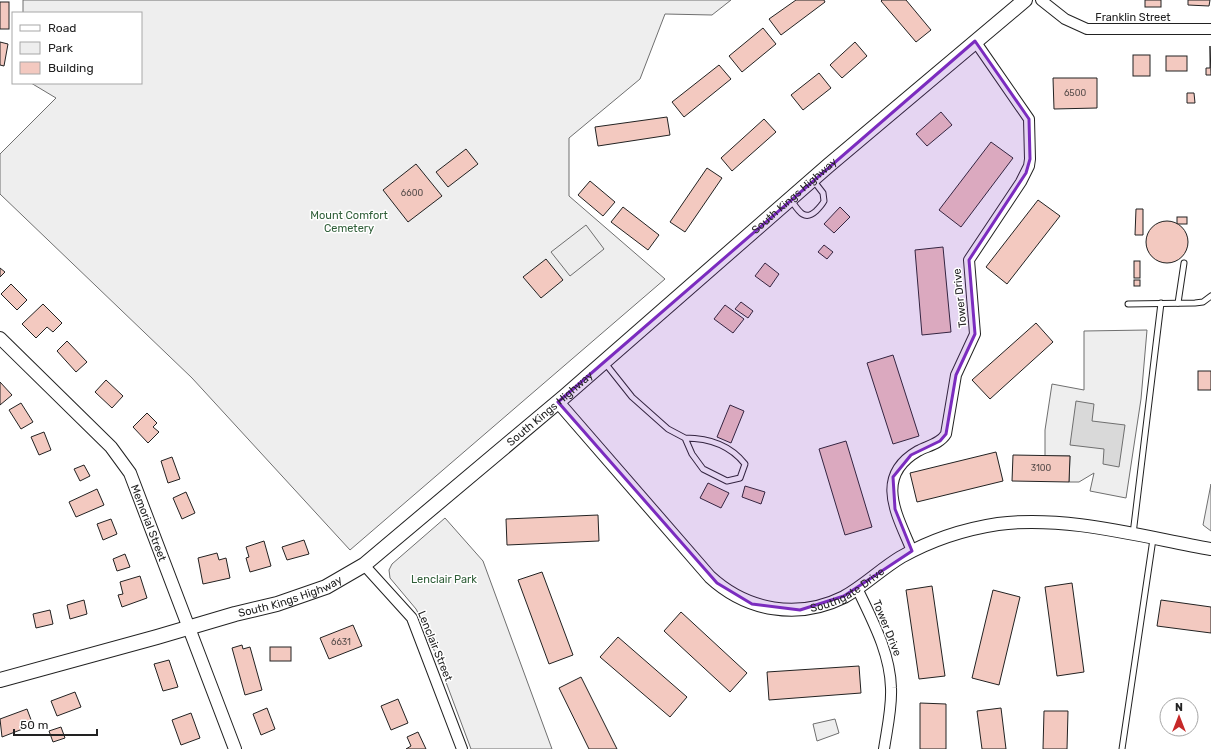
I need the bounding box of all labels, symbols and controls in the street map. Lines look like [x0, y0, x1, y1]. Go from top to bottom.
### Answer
street label: Franklin Street [1095, 11, 1171, 24]
legend [12, 12, 142, 84]
text: Road [48, 21, 76, 35]
text: Park [48, 41, 74, 55]
text: Building [48, 61, 94, 75]
house number: 6500 [1064, 88, 1086, 98]
street label: South Kings Highway [749, 155, 839, 236]
house number: 6600 [401, 188, 423, 198]
park label: Mount Comfort Cemetery [310, 209, 388, 235]
street label: Tower Drive [950, 268, 970, 328]
street label: South Kings Highway [504, 368, 595, 449]
house number: 3100 [1031, 463, 1052, 473]
street label: Memorial Street [128, 482, 170, 564]
street label: Southgate Drive [809, 564, 887, 615]
street label: South Kings Highway [237, 573, 344, 620]
park label: Lenclair Park [411, 573, 477, 586]
street label: Tower Drive [870, 598, 904, 658]
street label: Lenclair Street [415, 609, 455, 684]
house number: 6631 [331, 637, 351, 647]
north arrow [1159, 697, 1199, 737]
text: N [1175, 701, 1183, 714]
scale bar [14, 711, 97, 737]
text: 50 m [20, 718, 48, 732]

